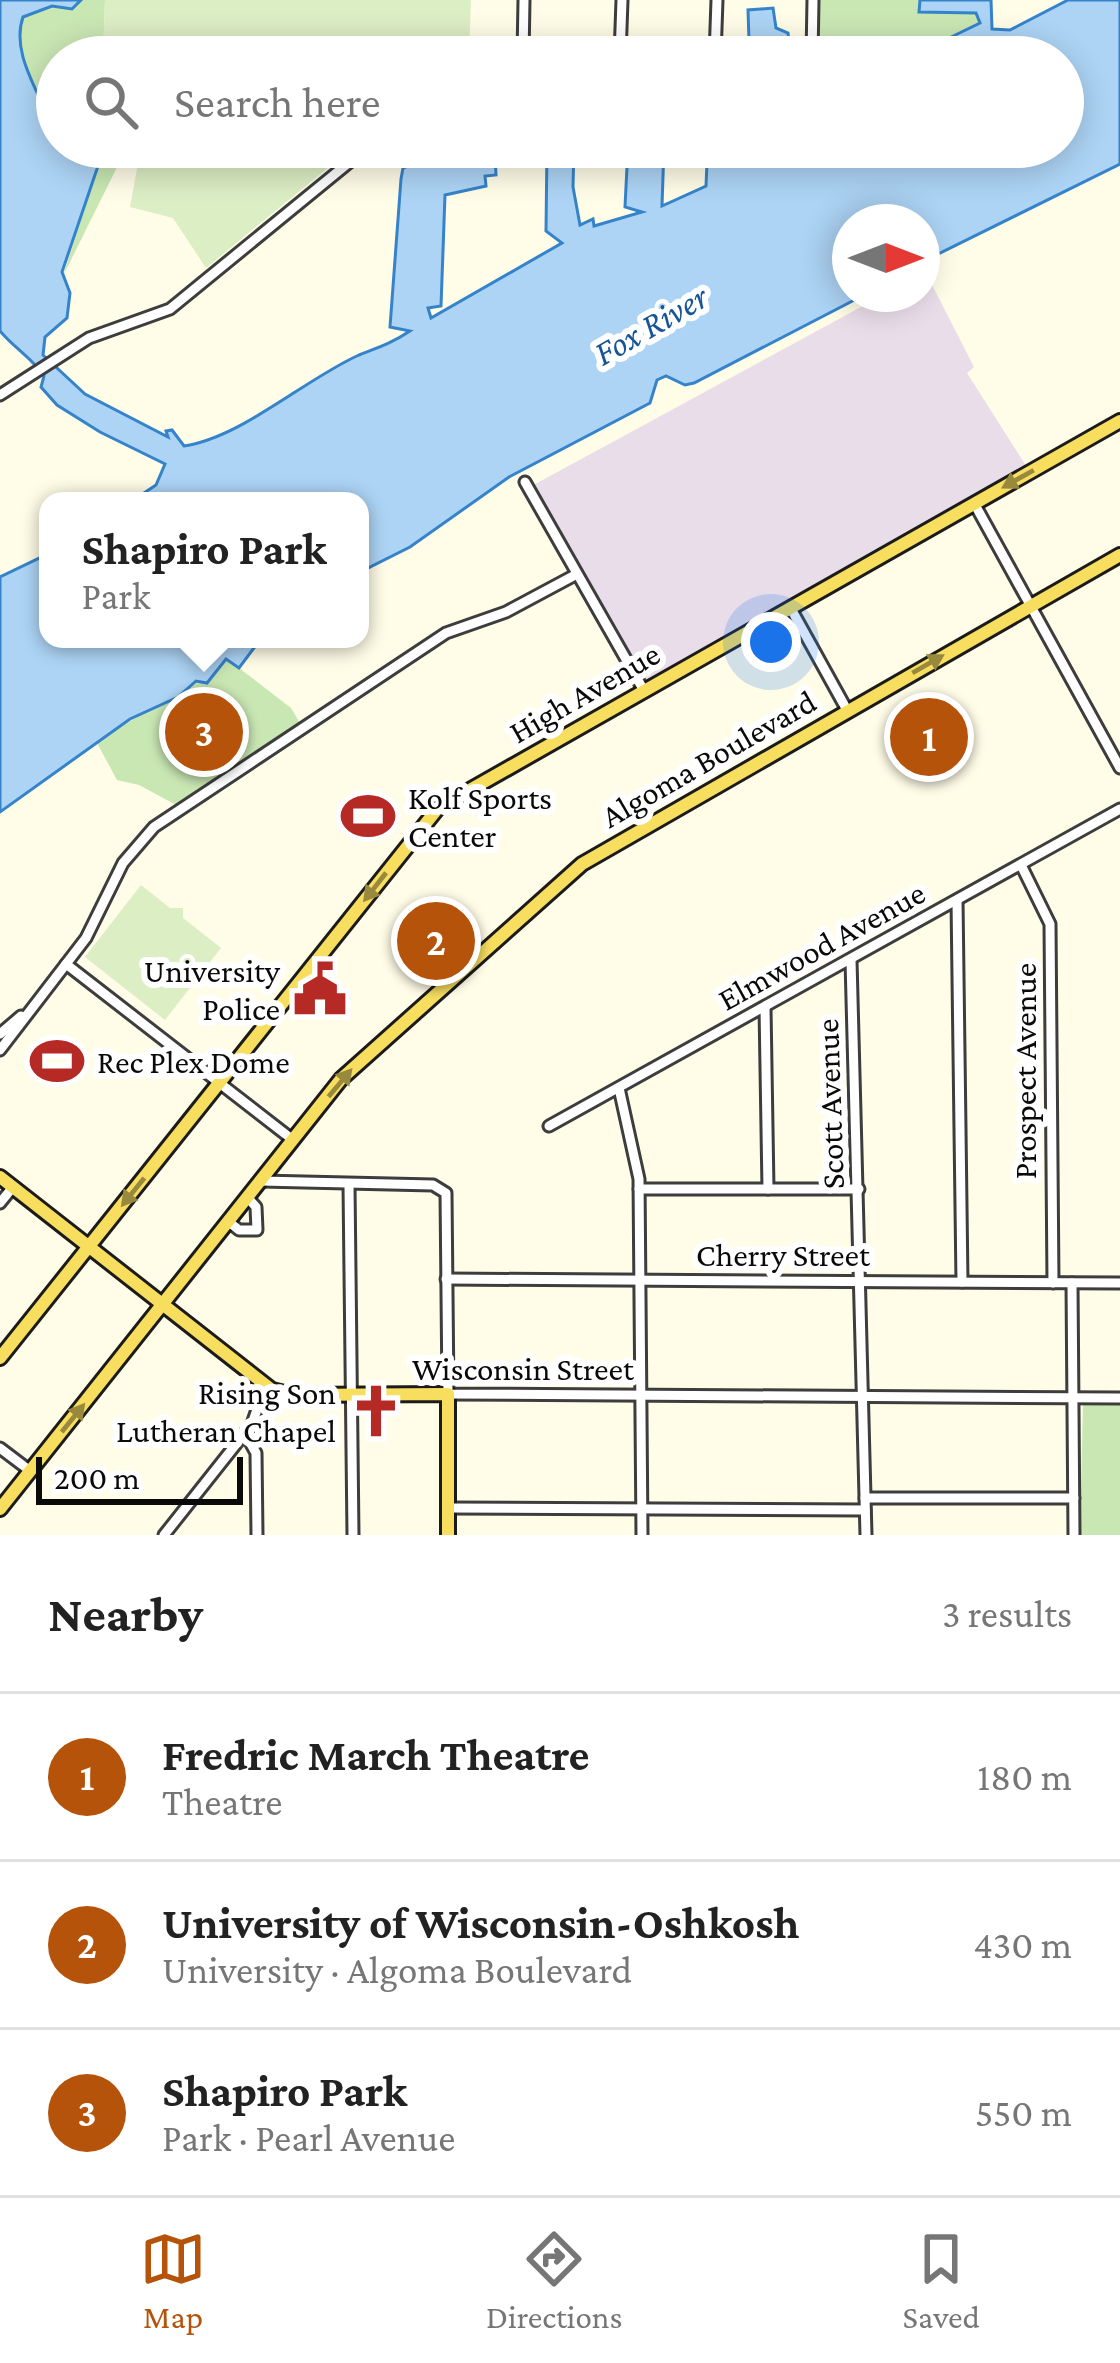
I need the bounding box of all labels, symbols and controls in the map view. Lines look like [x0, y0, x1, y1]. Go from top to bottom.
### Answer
search box [36, 36, 1084, 168]
icon: search [78, 69, 144, 135]
text: Search here [174, 77, 381, 127]
north arrow [832, 204, 940, 312]
water label: Fox River [586, 276, 716, 373]
one-way arrow [1001, 467, 1035, 488]
popup [39, 492, 369, 648]
text: Shapiro Park [81, 524, 327, 574]
text: Park [81, 574, 151, 617]
your location [741, 612, 801, 672]
street label: High Avenue [503, 635, 666, 750]
one-way arrow [911, 654, 944, 675]
street label: Algoma Boulevard [595, 682, 822, 835]
pin: 3 [165, 687, 243, 777]
pin: 1 [890, 692, 968, 782]
place label: Kolf Sports Center [408, 779, 552, 854]
sports icon: Kolf Sports Center [339, 787, 397, 845]
one-way arrow [363, 871, 388, 902]
street label: Elmwood Avenue [711, 873, 931, 1017]
pin: 2 [397, 896, 475, 986]
place label: University Police [144, 952, 281, 1027]
public building icon: University Police [291, 960, 349, 1018]
street label: Prospect Avenue [1006, 963, 1043, 1179]
street label: Scott Avenue [808, 1018, 851, 1190]
sports icon: Rec Plex Dome [28, 1032, 86, 1090]
place label: Rec Plex Dome [97, 1043, 290, 1080]
one-way arrow [326, 1068, 353, 1097]
one-way arrow [121, 1177, 146, 1208]
street label: Cherry Street [696, 1236, 871, 1273]
street label: Wisconsin Street [412, 1350, 635, 1387]
place label: Rising Son Lutheran Chapel [116, 1374, 336, 1449]
church icon: Rising Son Lutheran Chapel [347, 1382, 405, 1440]
one-way arrow [60, 1403, 85, 1434]
scale bar [36, 1451, 243, 1504]
text: 200 m [54, 1459, 140, 1496]
text: Nearby [48, 1585, 203, 1642]
text: 3 results [942, 1592, 1072, 1635]
text: Fredric March Theatre [162, 1730, 589, 1780]
text: 1 [80, 1755, 94, 1798]
text: 180 m [977, 1755, 1072, 1798]
text: Theatre [162, 1780, 282, 1823]
text: University of Wisconsin-Oshkosh [162, 1898, 799, 1948]
text: 2 [77, 1923, 97, 1966]
text: 430 m [973, 1923, 1072, 1966]
text: University · Algoma Boulevard [162, 1948, 632, 1991]
text: Shapiro Park [162, 2066, 407, 2116]
text: 3 [77, 2091, 97, 2134]
text: 550 m [975, 2091, 1072, 2134]
text: Park · Pearl Avenue [162, 2116, 455, 2159]
tab: Map [140, 2226, 206, 2335]
tab: Directions [486, 2226, 623, 2335]
tab: Saved [903, 2226, 980, 2335]

